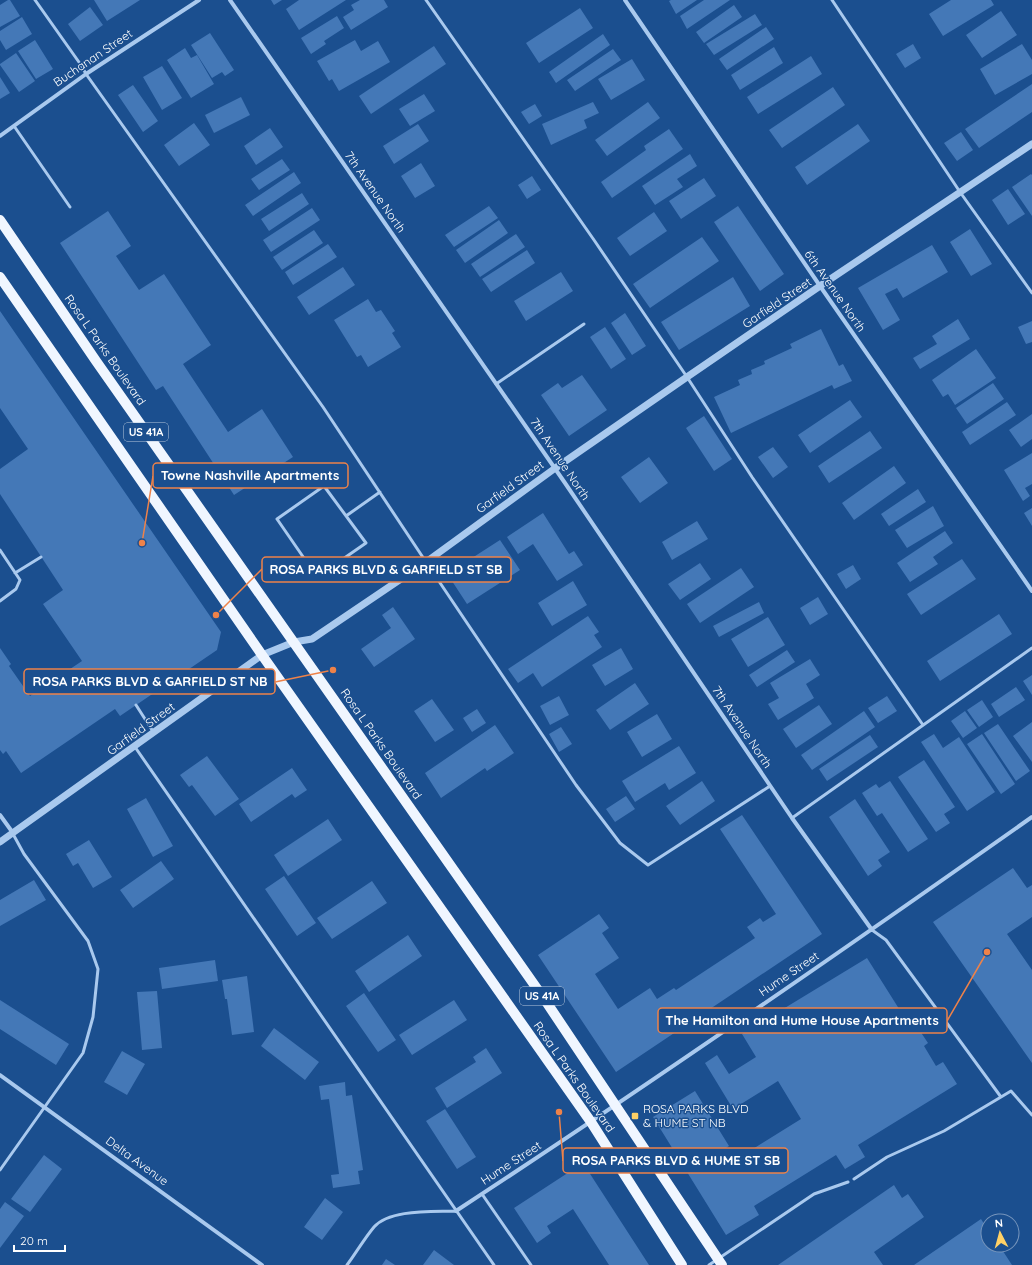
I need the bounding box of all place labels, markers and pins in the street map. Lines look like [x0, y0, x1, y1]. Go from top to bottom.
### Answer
callout: Towne Nashville Apartments [153, 463, 348, 488]
callout: ROSA PARKS BLVD & GARFIELD ST SB [262, 557, 511, 582]
callout: ROSA PARKS BLVD & GARFIELD ST NB [24, 669, 275, 694]
callout: The Hamilton and Hume House Apartments [658, 1008, 947, 1033]
place label: ROSA PARKS BLVD & HUME ST NB [643, 1101, 749, 1130]
marker: ROSA PARKS BLVD & HUME ST NB [630, 1111, 640, 1121]
callout: ROSA PARKS BLVD & HUME ST SB [563, 1148, 788, 1173]

